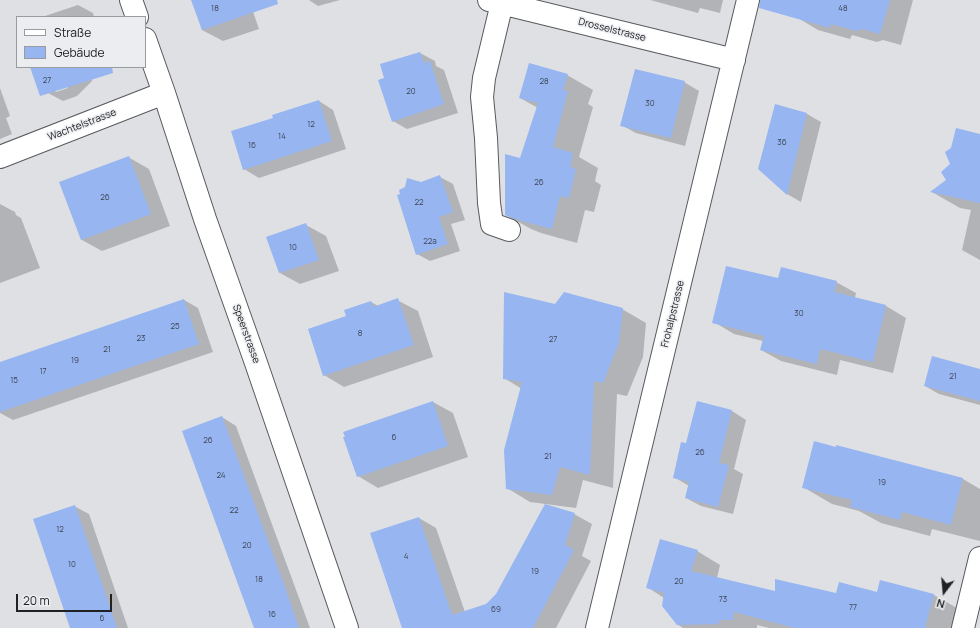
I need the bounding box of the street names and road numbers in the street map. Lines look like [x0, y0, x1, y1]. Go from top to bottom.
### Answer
street label: Drosselstrasse [577, 16, 647, 44]
street label: Wachtelstrasse [46, 106, 118, 144]
street label: Frohalpstrasse [659, 279, 687, 349]
street label: Speerstrasse [230, 303, 262, 365]

